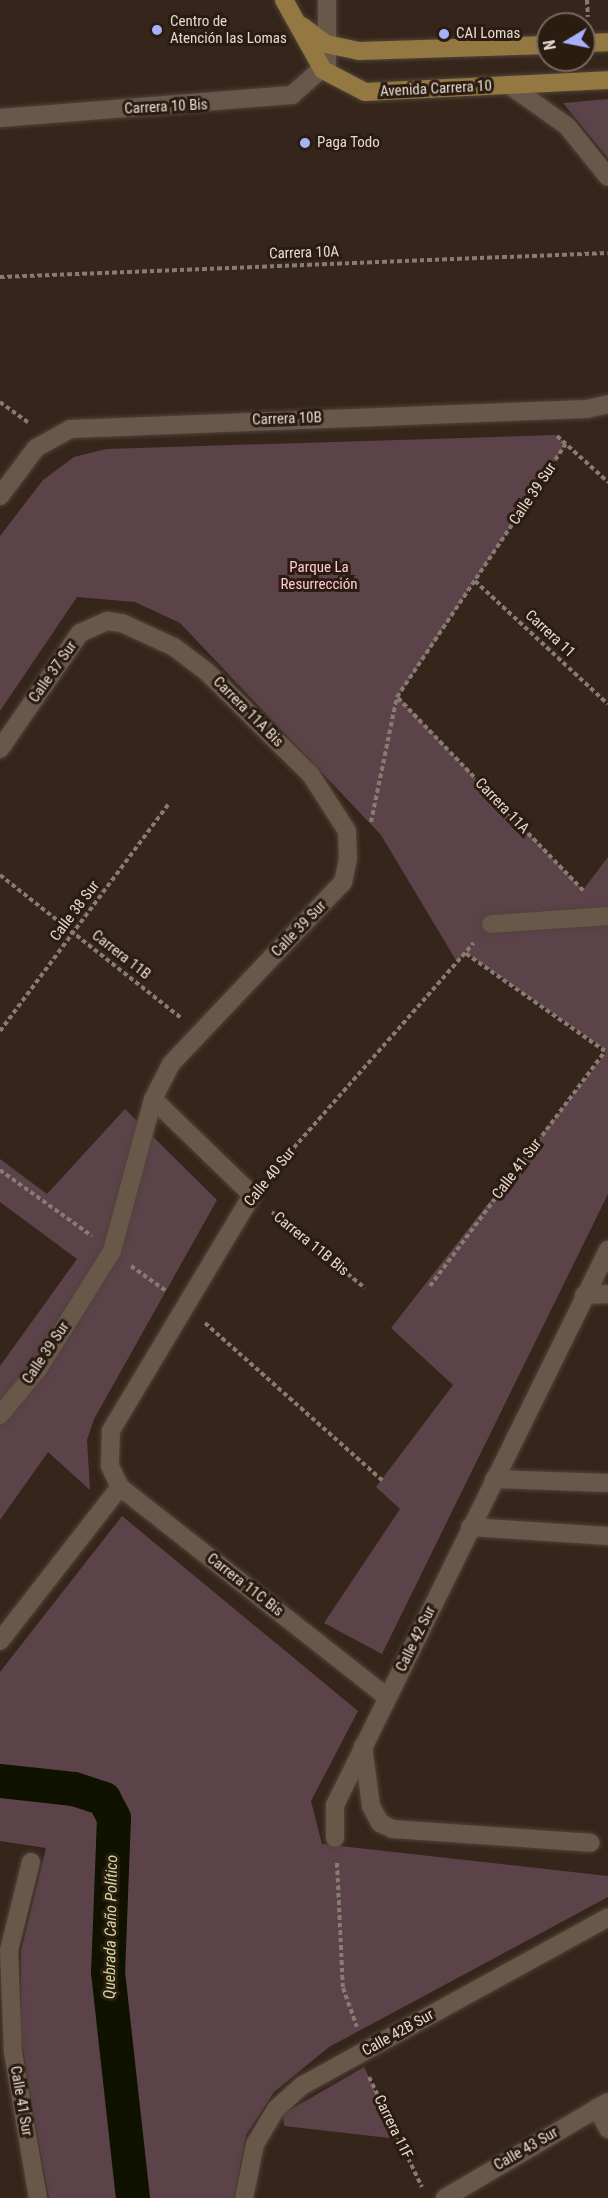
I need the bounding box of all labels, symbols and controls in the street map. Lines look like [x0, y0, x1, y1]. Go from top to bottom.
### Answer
place label: Centro de Atención las Lomas [170, 12, 287, 47]
north arrow [536, 12, 596, 72]
marker: Centro de Atención las Lomas [148, 21, 166, 39]
place label: CAI Lomas [456, 25, 520, 43]
marker: CAI Lomas [437, 27, 451, 41]
text: N [540, 38, 560, 51]
street label: Avenida Carrera 10 [380, 77, 492, 101]
street label: Carrera 10 Bis [124, 96, 208, 118]
place label: Paga Todo [317, 134, 380, 152]
marker: Paga Todo [298, 136, 312, 150]
street label: Carrera 10A [269, 243, 339, 263]
street label: Carrera 10B [252, 409, 322, 429]
street label: Calle 39 Sur [506, 460, 560, 528]
park label: Parque La Resurrección [280, 558, 358, 593]
street label: Carrera 11 [521, 606, 579, 662]
street label: Calle 37 Sur [25, 638, 81, 706]
street label: Carrera 11A Bis [209, 673, 287, 751]
street label: Carrera 11A [471, 775, 533, 837]
street label: Calle 38 Sur [46, 877, 104, 945]
street label: Calle 39 Sur [268, 897, 330, 961]
street label: Carrera 11B [88, 926, 154, 984]
street label: Calle 41 Sur [488, 1135, 546, 1203]
street label: Calle 40 Sur [241, 1144, 299, 1210]
street label: Carrera 11B Bis [270, 1208, 352, 1280]
street label: Calle 39 Sur [19, 1319, 73, 1387]
street label: Carrera 11C Bis [203, 1550, 287, 1620]
street label: Calle 42 Sur [392, 1603, 440, 1675]
water label: Quebrada Caño Político [100, 1855, 122, 1999]
street label: Calle 42B Sur [359, 2006, 437, 2060]
street label: Calle 41 Sur [6, 2065, 36, 2137]
street label: Carrera 11F [370, 2092, 416, 2162]
street label: Calle 43 Sur [491, 2123, 561, 2175]

